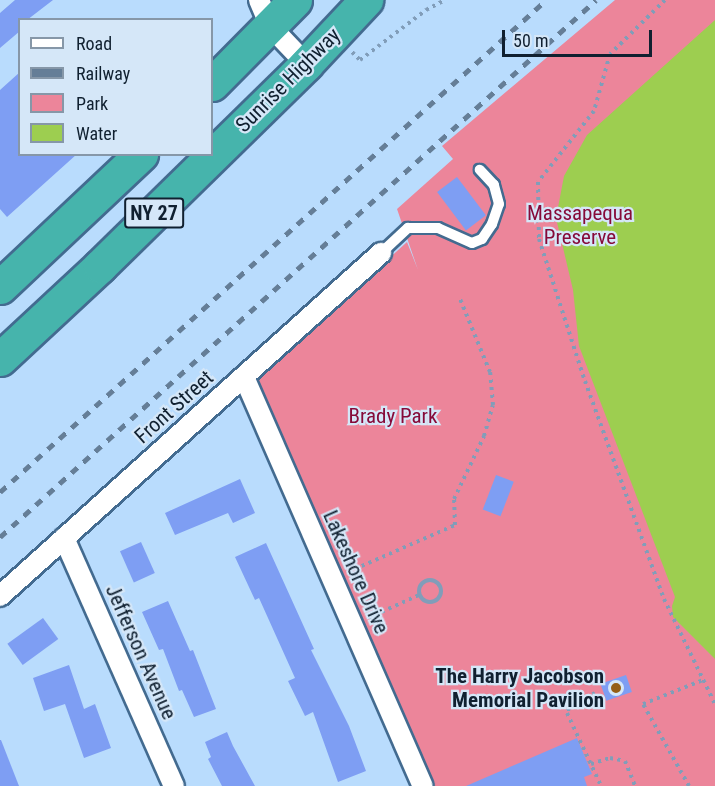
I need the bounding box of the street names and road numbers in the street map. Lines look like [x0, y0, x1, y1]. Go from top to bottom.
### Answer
street label: Sunrise Highway [231, 23, 345, 137]
road number: NY 27 [124, 196, 184, 230]
street label: Front Street [130, 365, 218, 449]
street label: Lakeshore Drive [318, 507, 394, 637]
street label: Jefferson Avenue [100, 581, 182, 723]

